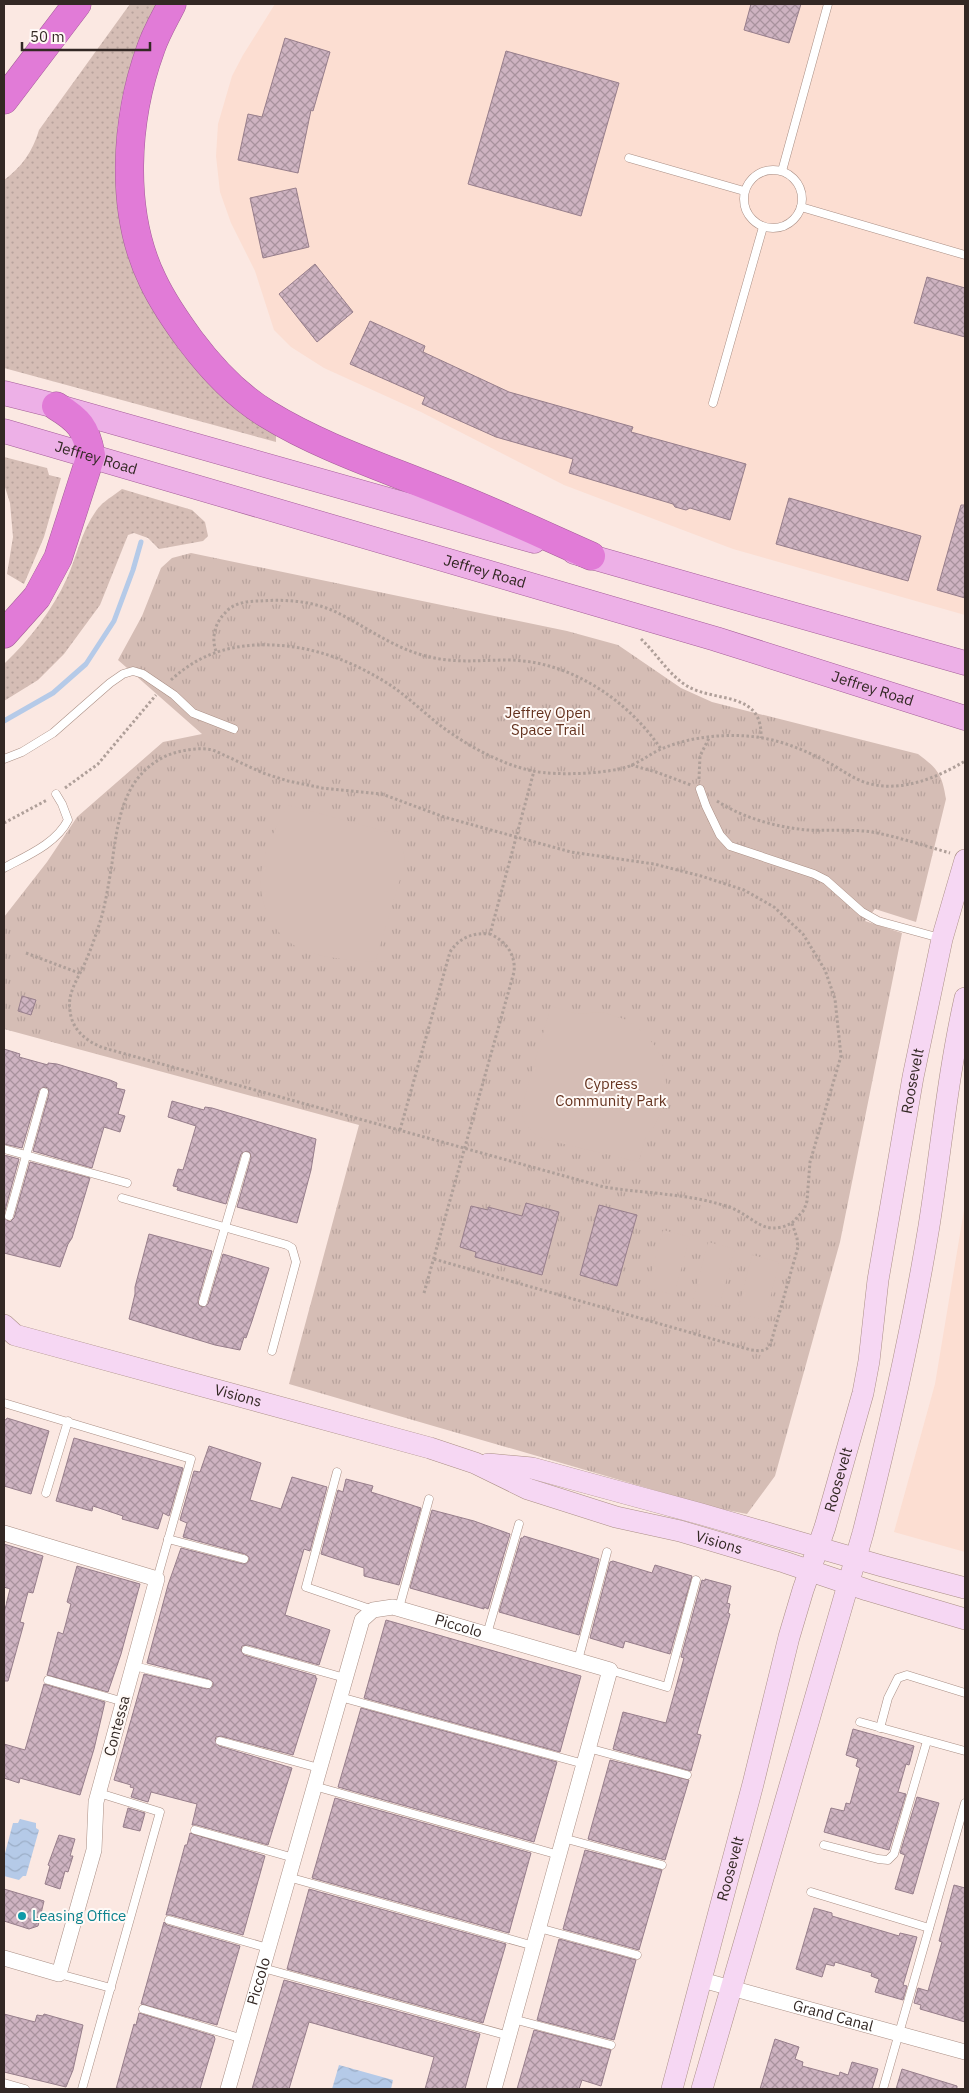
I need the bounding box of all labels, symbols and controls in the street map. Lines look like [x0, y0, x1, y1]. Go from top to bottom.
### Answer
scale bar [22, 20, 150, 52]
text: 50 m [30, 27, 65, 46]
street label: Jeffrey Road [53, 436, 140, 478]
street label: Jeffrey Road [442, 550, 528, 592]
street label: Jeffrey Road [829, 666, 916, 710]
park label: Jeffrey Open Space Trail [505, 703, 591, 739]
street label: Roosevelt [897, 1046, 928, 1115]
park label: Cypress Community Park [555, 1074, 667, 1110]
street label: Visions [212, 1380, 264, 1411]
street label: Roosevelt [820, 1445, 856, 1514]
street label: Visions [693, 1526, 745, 1558]
street label: Piccolo [433, 1610, 485, 1641]
street label: Contessa [99, 1693, 134, 1758]
street label: Roosevelt [712, 1834, 748, 1903]
place label: Leasing Office [32, 1906, 126, 1925]
marker: Leasing Office [16, 1910, 28, 1922]
street label: Piccolo [242, 1955, 274, 2007]
street label: Grand Canal [791, 1995, 876, 2036]

